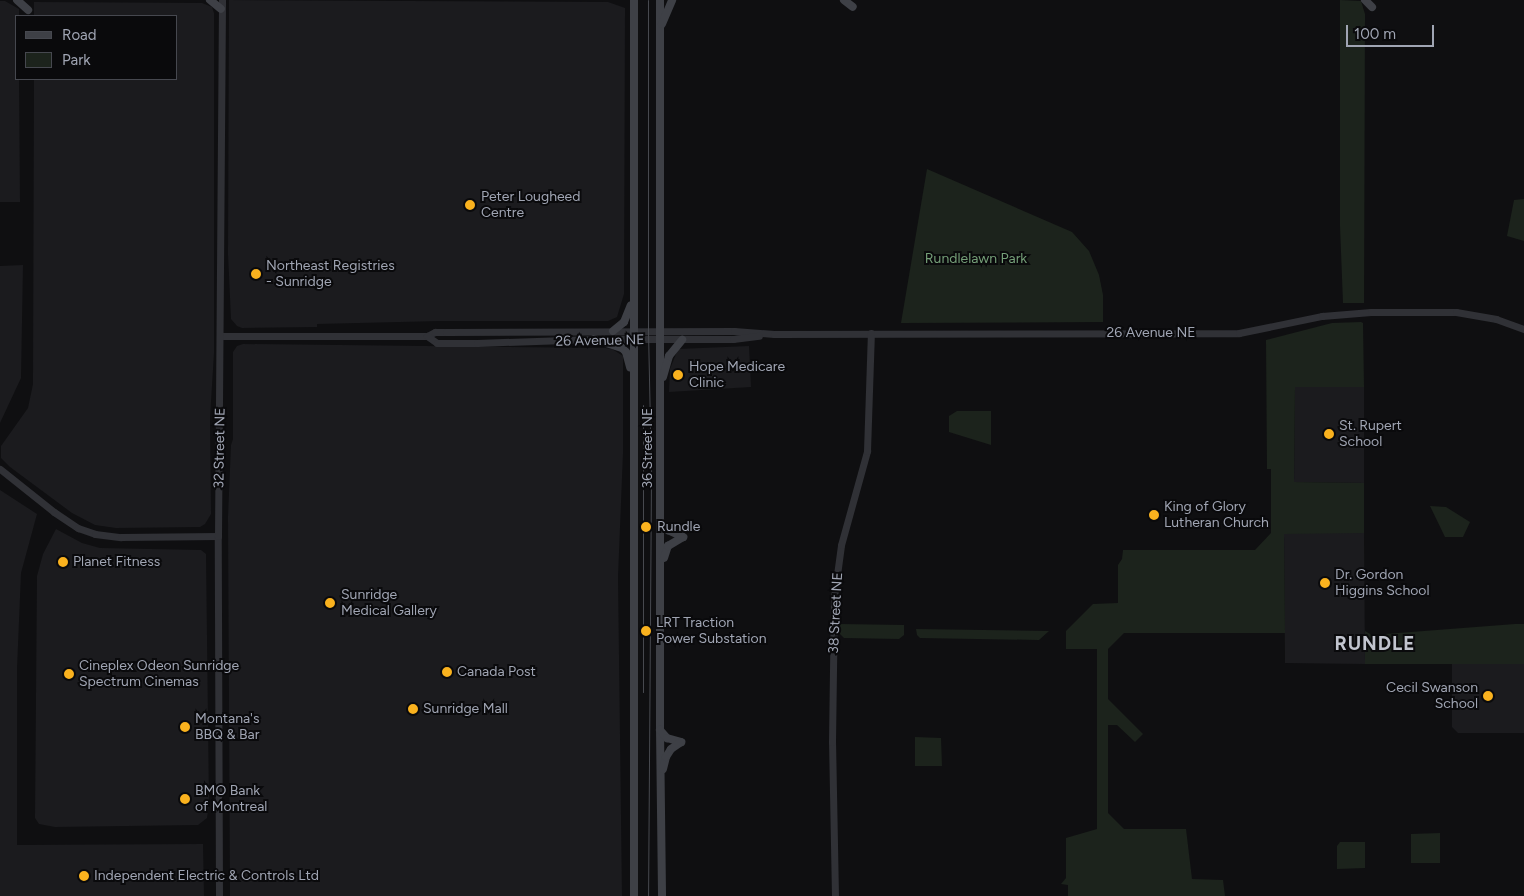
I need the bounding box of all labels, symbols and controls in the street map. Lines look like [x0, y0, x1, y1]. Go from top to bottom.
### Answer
legend [15, 15, 178, 80]
scale bar [1349, 15, 1436, 47]
text: 100 m [1354, 25, 1396, 43]
text: Road [62, 26, 97, 44]
text: Park [62, 51, 91, 69]
place label: Peter Lougheed Centre [481, 189, 580, 222]
marker: Peter Lougheed Centre [463, 198, 477, 212]
park label: Rundlelawn Park [925, 251, 1027, 267]
place label: Northeast Registries - Sunridge [266, 258, 395, 290]
marker: Northeast Registries - Sunridge [250, 268, 262, 280]
street label: 26 Avenue NE [1106, 325, 1196, 341]
street label: 26 Avenue NE [555, 332, 645, 350]
place label: Hope Medicare Clinic [689, 359, 785, 392]
marker: Hope Medicare Clinic [671, 368, 685, 382]
street label: 32 Street NE [211, 408, 229, 488]
street label: 36 Street NE [640, 408, 656, 488]
place label: St. Rupert School [1339, 418, 1402, 451]
marker: St. Rupert School [1323, 428, 1335, 440]
place label: King of Glory Lutheran Church [1164, 499, 1269, 532]
marker: King of Glory Lutheran Church [1148, 509, 1160, 521]
place label: Rundle [657, 519, 700, 535]
marker: Rundle [639, 520, 653, 534]
place label: Planet Fitness [73, 554, 160, 570]
marker: Planet Fitness [57, 556, 69, 568]
place label: Dr. Gordon Higgins School [1335, 567, 1430, 600]
street label: 38 Street NE [825, 572, 847, 654]
marker: Dr. Gordon Higgins School [1319, 577, 1331, 589]
place label: Sunridge Medical Gallery [341, 587, 437, 620]
marker: Sunridge Medical Gallery [323, 596, 337, 610]
place label: LRT Traction Power Substation [656, 615, 767, 648]
marker: LRT Traction Power Substation [640, 625, 652, 637]
district label: RUNDLE [1334, 633, 1416, 655]
place label: Cineplex Odeon Sunridge Spectrum Cinemas [79, 658, 239, 690]
place label: Canada Post [457, 664, 536, 680]
marker: Canada Post [441, 666, 453, 678]
marker: Cineplex Odeon Sunridge Spectrum Cinemas [63, 668, 75, 680]
place label: Cecil Swanson School [1386, 680, 1478, 712]
marker: Cecil Swanson School [1482, 690, 1494, 702]
place label: Sunridge Mall [423, 701, 508, 717]
marker: Sunridge Mall [407, 703, 419, 715]
place label: Montana's BBQ & Bar [195, 711, 259, 744]
marker: Montana's BBQ & Bar [179, 721, 191, 733]
place label: BMO Bank of Montreal [195, 783, 267, 816]
marker: BMO Bank of Montreal [179, 793, 191, 805]
place label: Independent Electric & Controls Ltd [94, 868, 319, 884]
marker: Independent Electric & Controls Ltd [78, 870, 90, 882]

